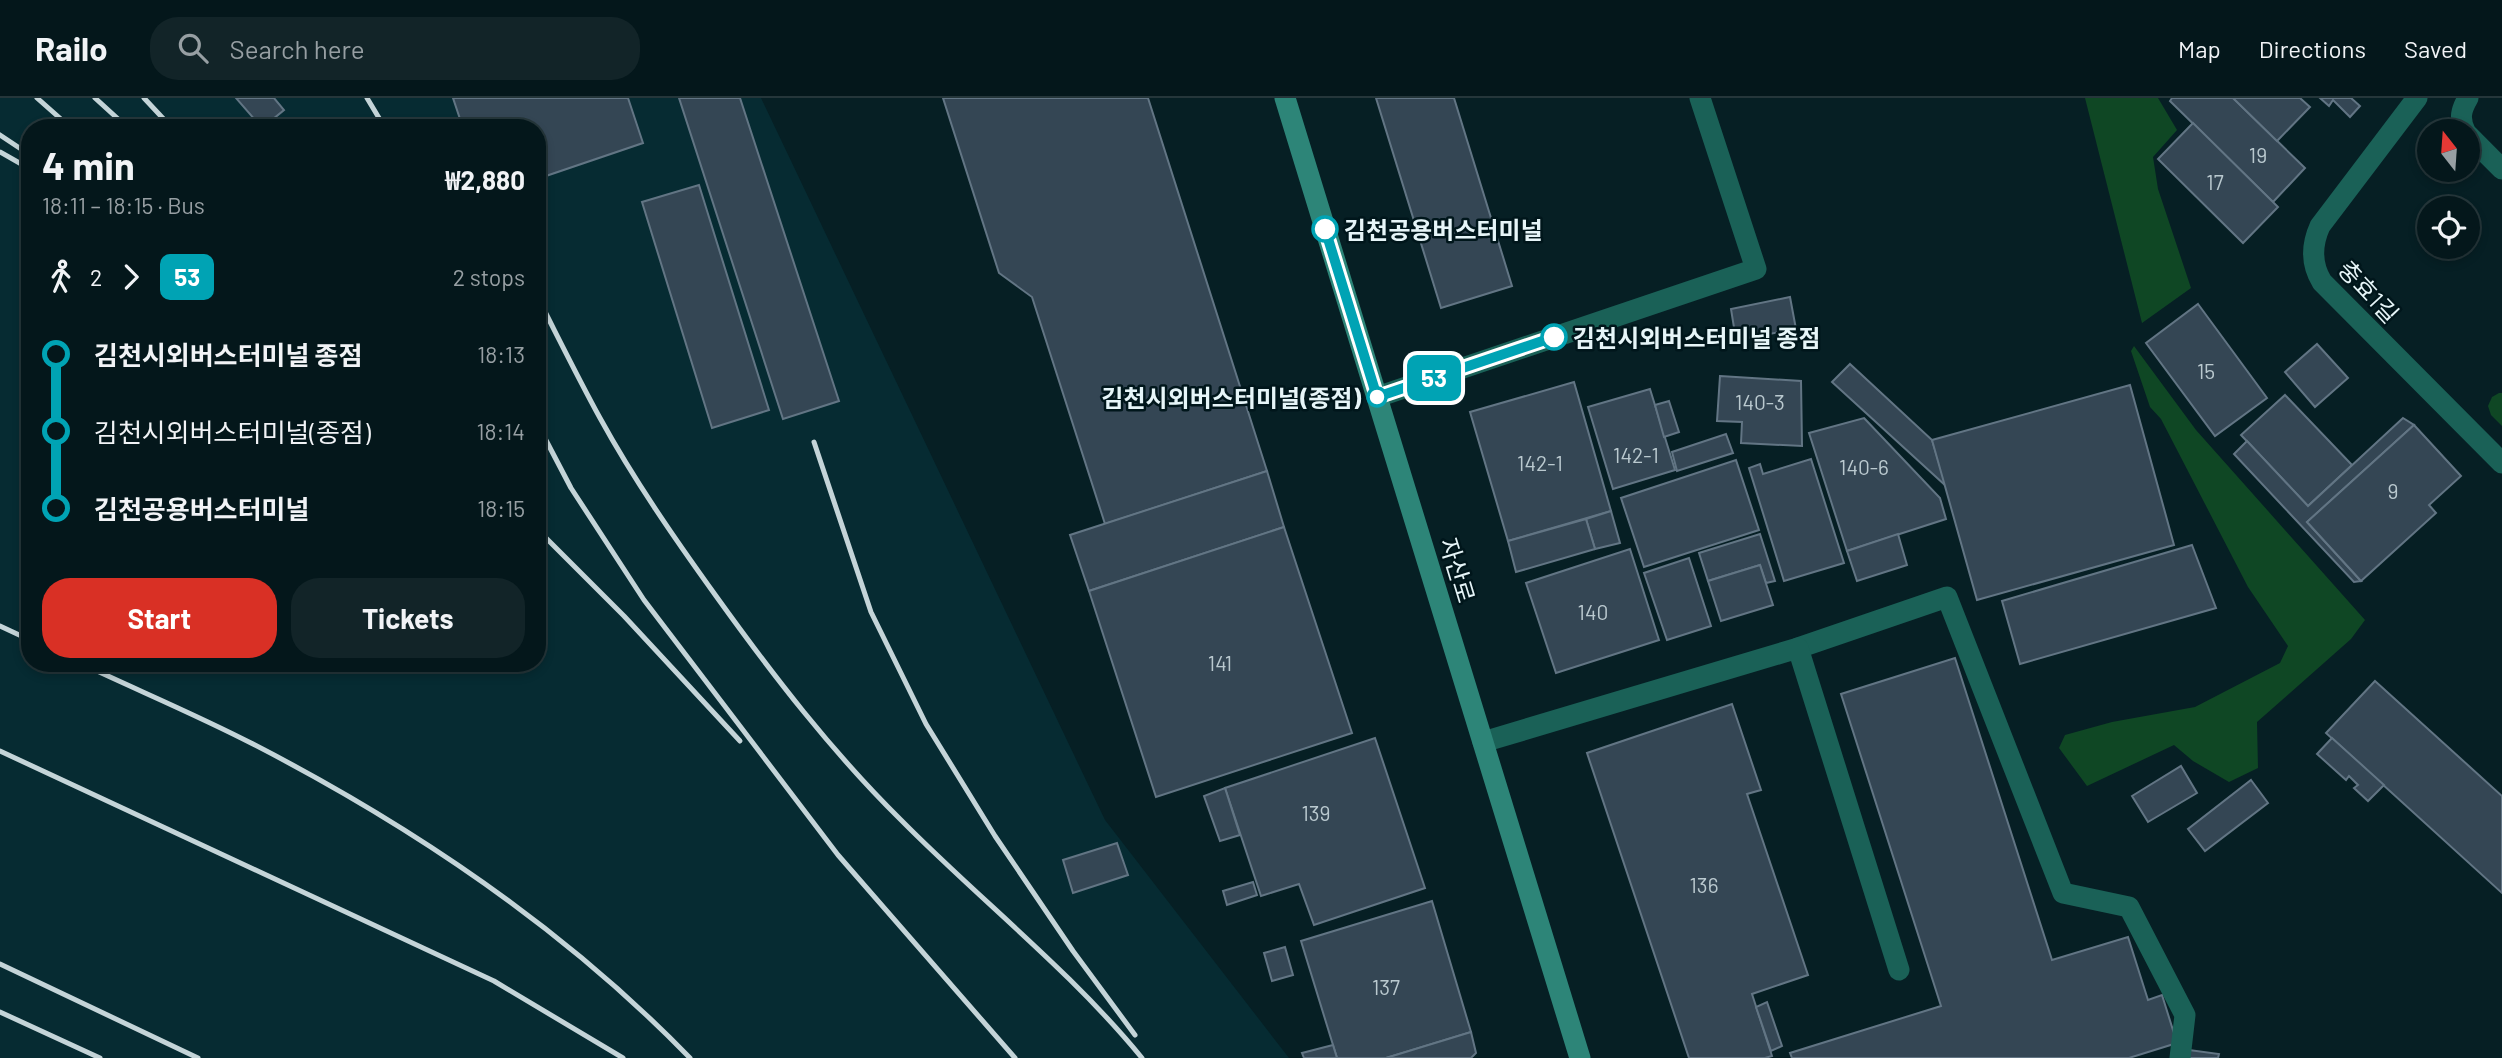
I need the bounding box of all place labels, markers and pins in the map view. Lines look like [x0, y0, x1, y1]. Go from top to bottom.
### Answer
place label: 김천공용버스터미널 [1344, 215, 1543, 244]
marker: 김천공용버스터미널 [1312, 216, 1338, 242]
place label: 김천시외버스터미널 종점 [1573, 323, 1821, 352]
marker: 김천시외버스터미널 종점 [1541, 324, 1567, 350]
place label: 김천시외버스터미널(종점) [1101, 383, 1362, 412]
marker: 김천시외버스터미널(종점) [1367, 387, 1387, 407]

